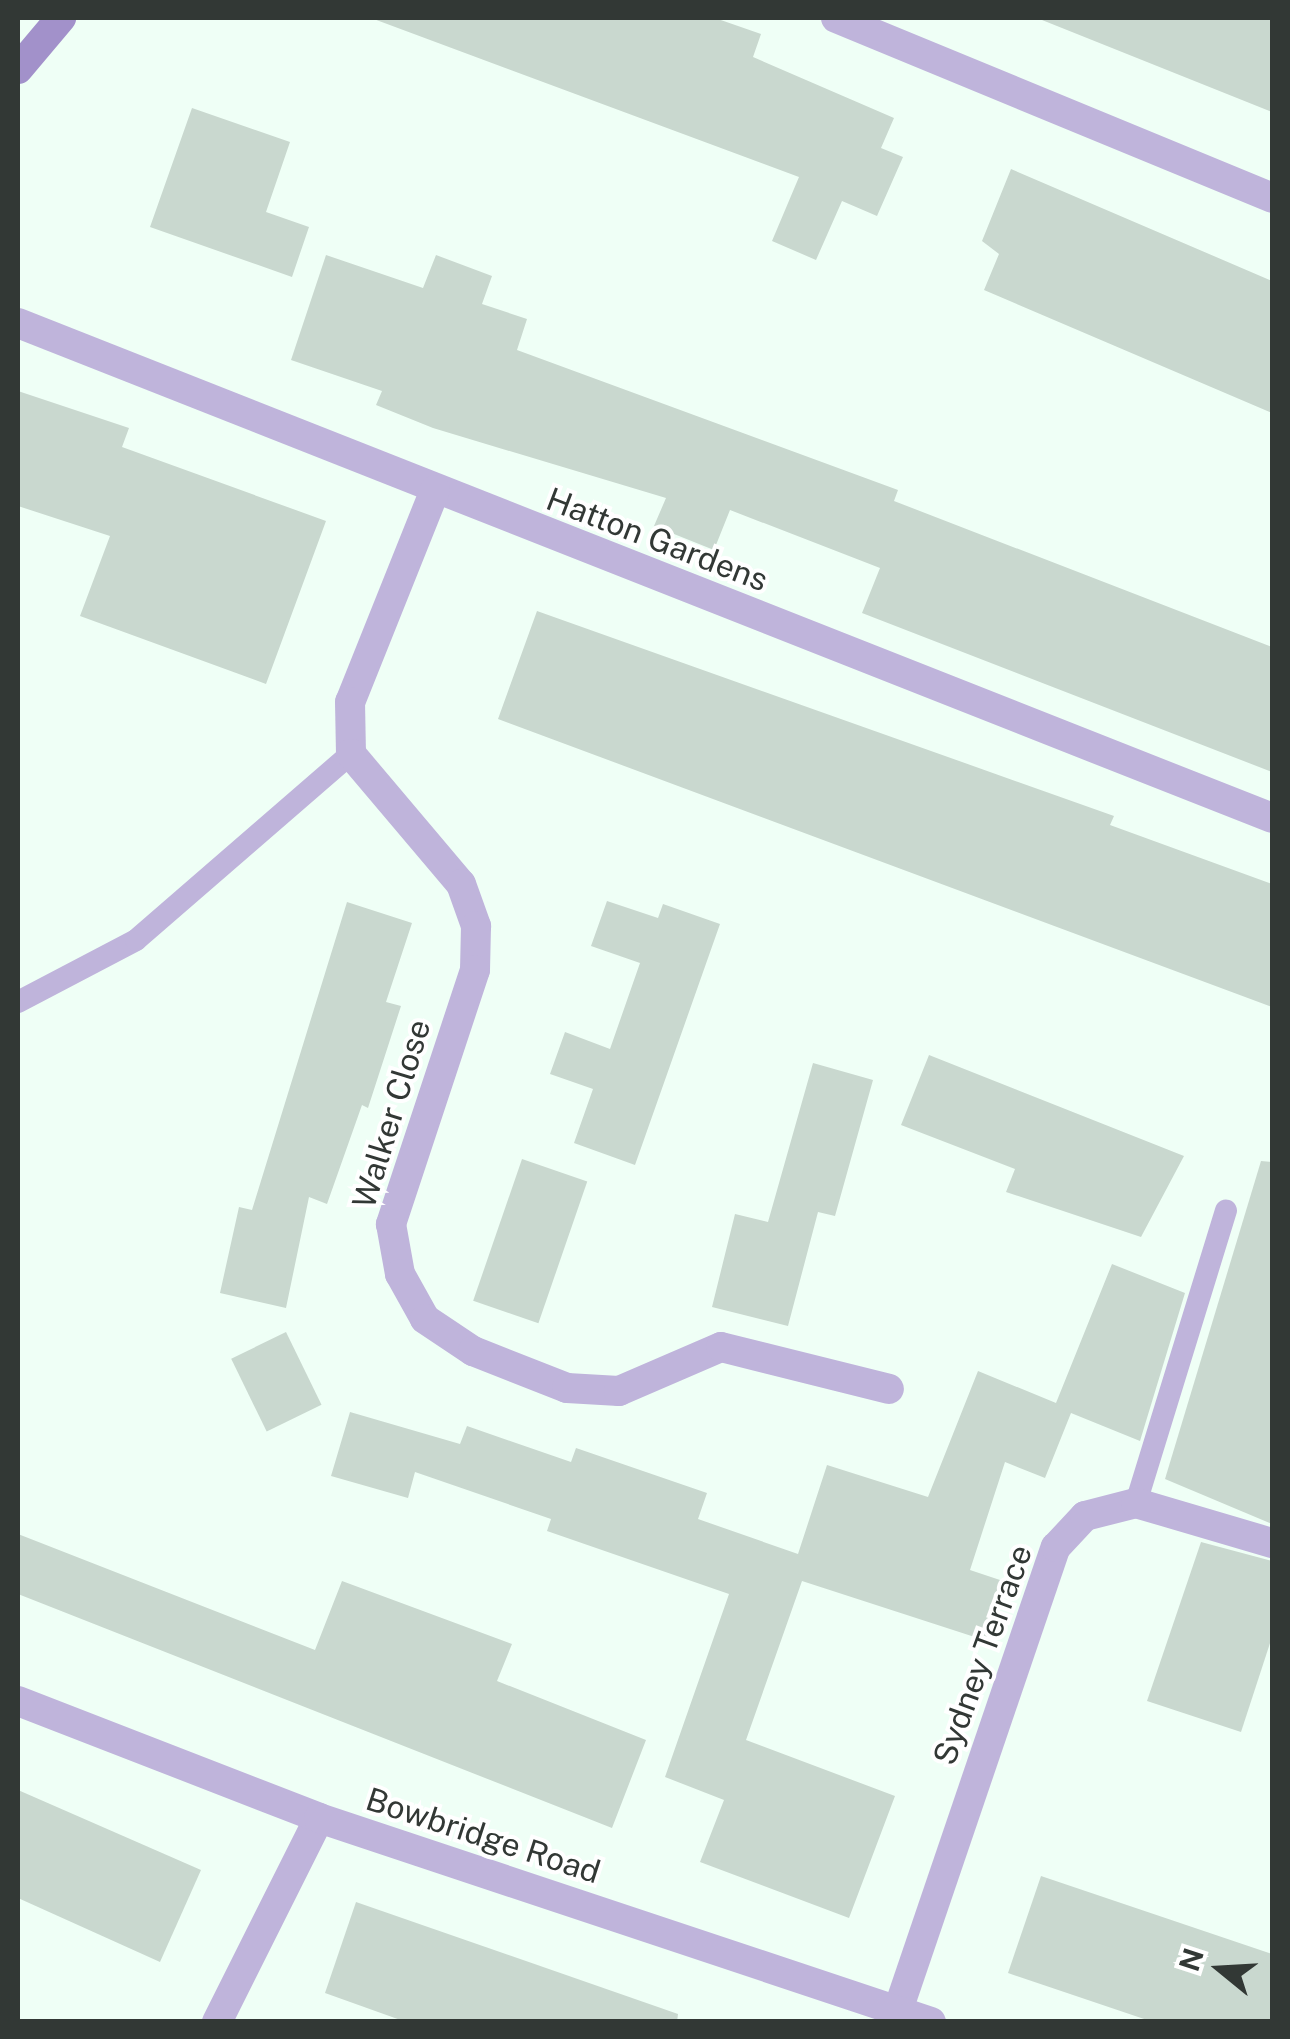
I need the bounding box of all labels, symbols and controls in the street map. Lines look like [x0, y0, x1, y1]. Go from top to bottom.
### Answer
street label: Hatton Gardens [541, 480, 773, 600]
street label: Walker Close [345, 1015, 439, 1213]
street label: Sydney Terrace [925, 1540, 1041, 1770]
street label: Bowbridge Road [361, 1780, 605, 1892]
north arrow [1170, 1919, 1270, 2019]
text: N [1172, 1944, 1210, 1975]

